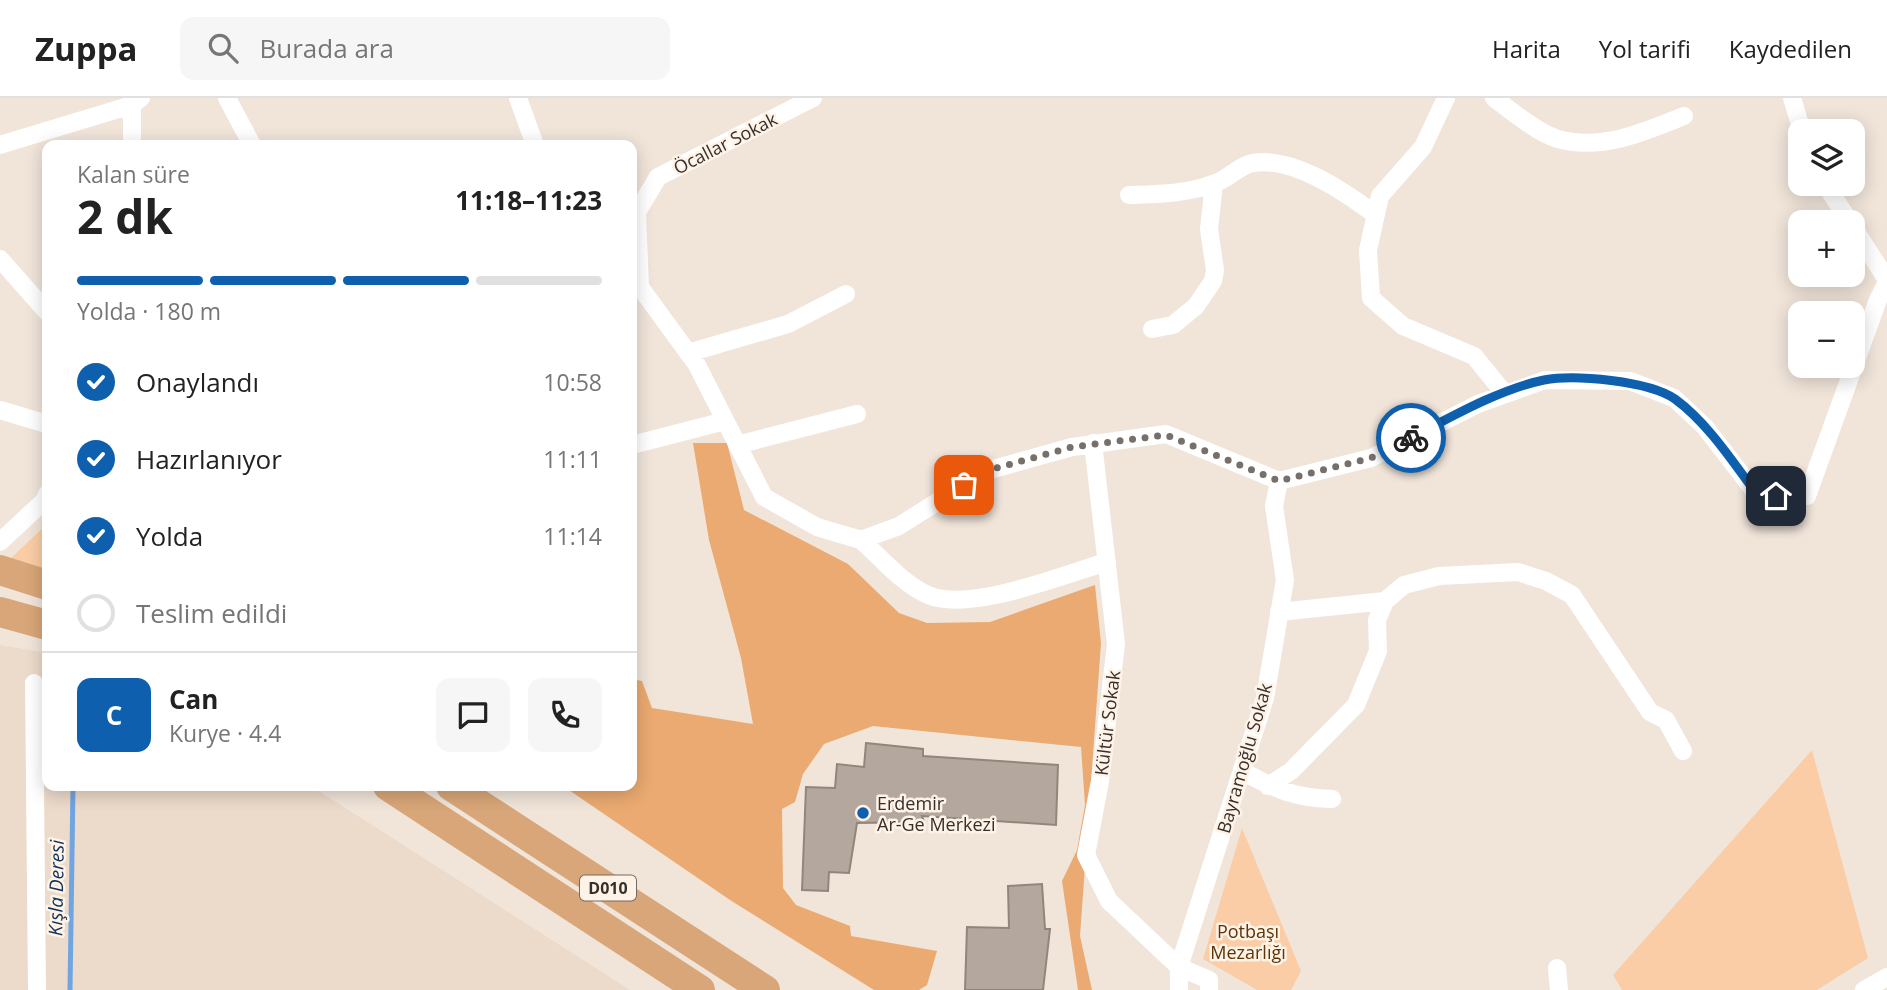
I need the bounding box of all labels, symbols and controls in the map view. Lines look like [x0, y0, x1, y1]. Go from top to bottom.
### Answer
search box [180, 17, 670, 80]
text: Zuppa [35, 26, 138, 71]
icon: search [204, 29, 242, 67]
text: Burada ara [260, 30, 394, 66]
text: Harita [1492, 32, 1561, 65]
text: Yol tarifi [1599, 32, 1691, 65]
text: Kaydedilen [1729, 32, 1852, 65]
street label: Öcallar Sokak [669, 106, 781, 179]
map controls [1788, 119, 1865, 378]
button: layers [1788, 119, 1865, 196]
text: Kalan süre [77, 158, 190, 190]
text: 11:18–11:23 [455, 182, 602, 218]
text: 2 dk [77, 185, 173, 247]
button: + [1788, 210, 1865, 287]
text: Yolda · 180 m [77, 295, 221, 327]
button: − [1788, 301, 1865, 378]
icon: check [77, 363, 115, 401]
text: Onaylandı [136, 364, 259, 400]
text: 10:58 [543, 366, 602, 398]
courier [1376, 403, 1446, 473]
icon: bike [1392, 419, 1430, 457]
icon: check [77, 440, 115, 478]
text: Hazırlanıyor [136, 441, 282, 477]
text: 11:11 [543, 443, 602, 475]
pin [934, 455, 994, 515]
icon: bag [945, 466, 983, 504]
pin [1746, 466, 1806, 526]
icon: home [1757, 477, 1795, 515]
icon: check [77, 517, 115, 555]
text: Yolda [136, 518, 203, 554]
text: 11:14 [543, 520, 602, 552]
text: Teslim edildi [136, 595, 287, 631]
street label: Kültür Sokak [1089, 669, 1125, 777]
button: chat [436, 678, 510, 752]
button: phone [528, 678, 602, 752]
street label: Bayramoğlu Sokak [1211, 680, 1277, 836]
text: Can [169, 681, 218, 717]
text: C [106, 697, 122, 733]
text: Kurye · 4.4 [169, 717, 281, 749]
place label: Erdemir Ar-Ge Merkezi [877, 791, 996, 836]
marker: Erdemir Ar-Ge Merkezi [855, 805, 871, 821]
water label: Kışla Deresi [42, 838, 70, 936]
road number: D010 [580, 876, 636, 901]
park label: Potbaşı Mezarlığı [1210, 919, 1286, 964]

